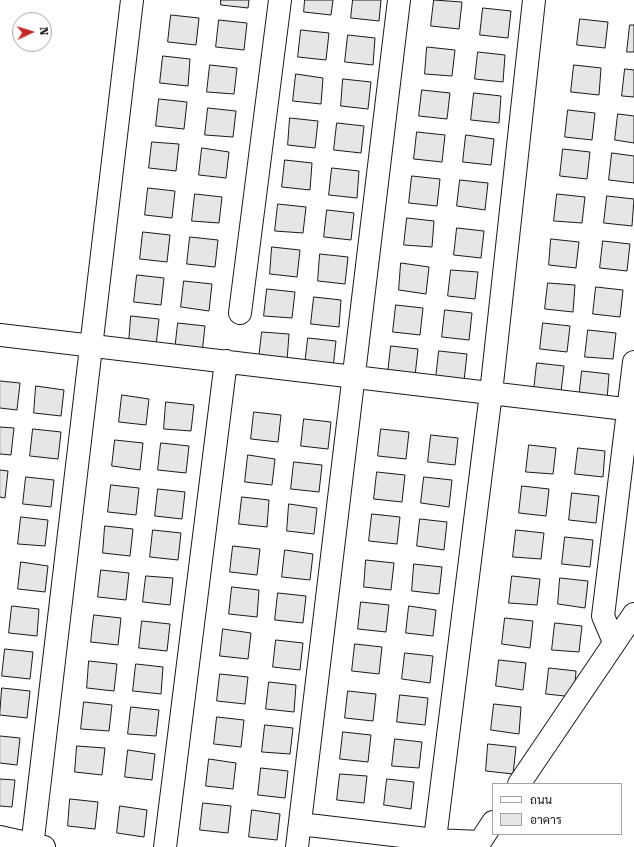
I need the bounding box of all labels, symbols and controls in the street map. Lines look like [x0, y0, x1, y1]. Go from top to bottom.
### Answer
north arrow [12, 12, 52, 52]
text: N [37, 27, 50, 36]
legend [492, 783, 622, 835]
text: ถนน [530, 793, 552, 807]
text: อาคาร [530, 813, 562, 827]

